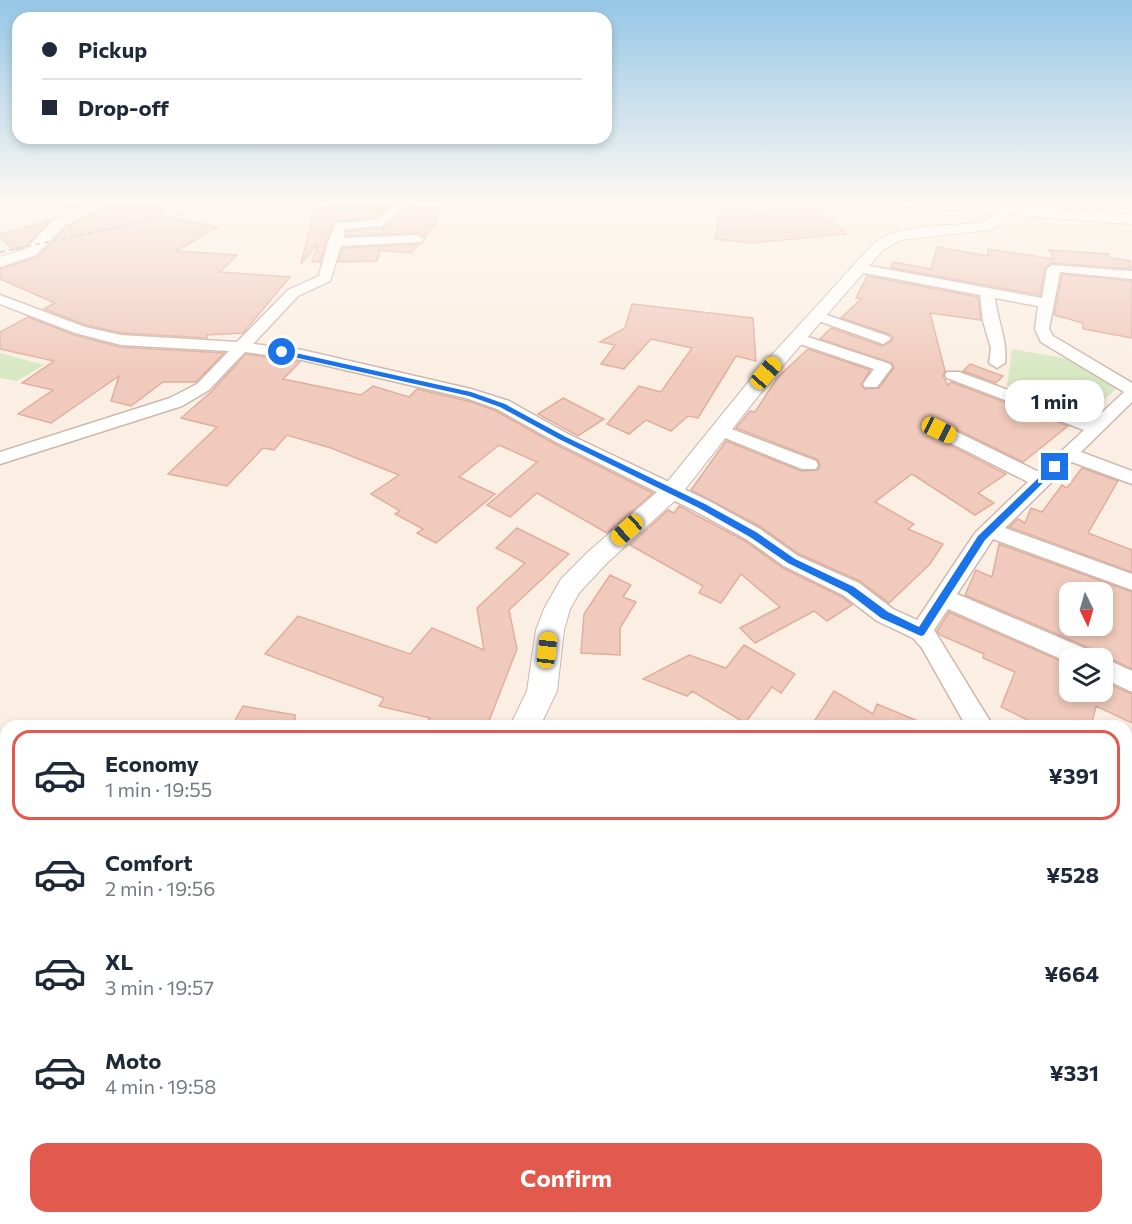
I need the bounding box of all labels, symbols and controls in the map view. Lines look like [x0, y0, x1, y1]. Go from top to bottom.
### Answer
text: Pickup [78, 36, 147, 63]
text: Drop-off [78, 94, 169, 121]
route start [268, 338, 295, 365]
car [747, 354, 785, 392]
callout: 1 min [1006, 380, 1104, 422]
text: 1 min [1031, 389, 1078, 413]
car [919, 414, 959, 446]
route end [1041, 453, 1068, 480]
car [608, 511, 646, 549]
north arrow [1059, 582, 1113, 636]
map controls [1059, 582, 1113, 702]
car [536, 631, 558, 669]
button: layers [1059, 648, 1113, 702]
icon: car [33, 748, 87, 802]
text: Economy [105, 750, 199, 777]
text: ¥391 [1048, 762, 1099, 789]
text: 1 min · 19:55 [105, 777, 212, 801]
icon: car [33, 847, 87, 901]
text: Comfort [105, 849, 193, 876]
text: ¥528 [1046, 861, 1099, 888]
text: 2 min · 19:56 [105, 876, 215, 900]
icon: car [33, 946, 87, 1000]
text: XL [105, 948, 133, 975]
text: ¥664 [1044, 960, 1099, 987]
text: 3 min · 19:57 [105, 975, 214, 999]
icon: car [33, 1045, 87, 1099]
text: Moto [105, 1047, 161, 1074]
text: ¥331 [1049, 1059, 1099, 1086]
text: 4 min · 19:58 [105, 1074, 216, 1098]
button: Confirm [30, 1143, 1102, 1212]

